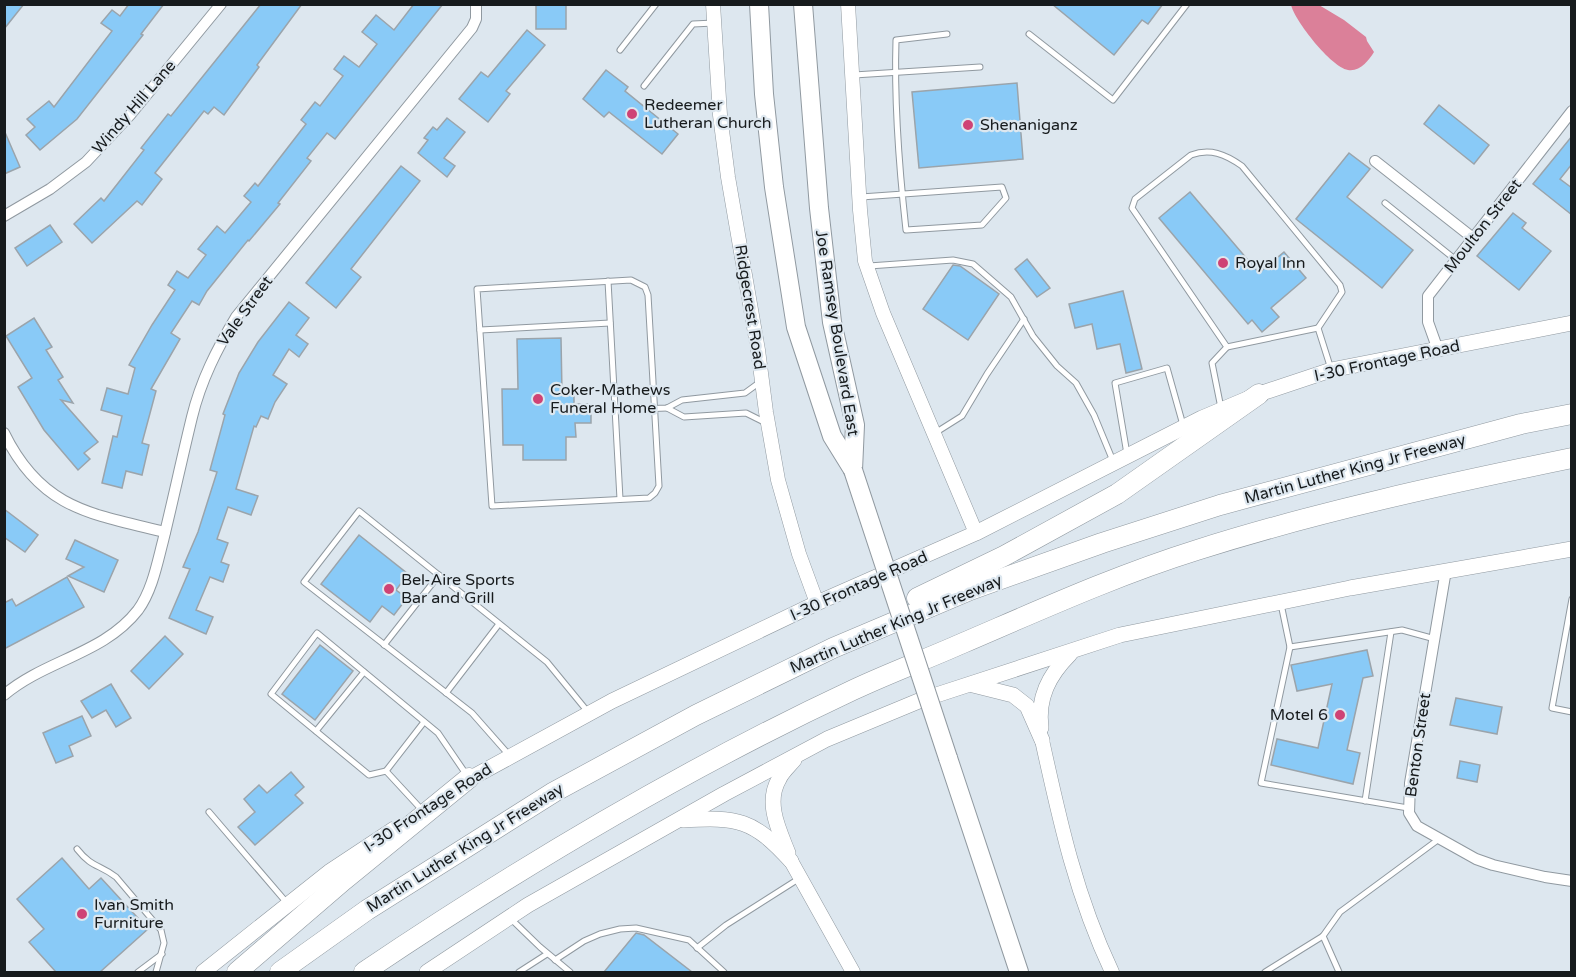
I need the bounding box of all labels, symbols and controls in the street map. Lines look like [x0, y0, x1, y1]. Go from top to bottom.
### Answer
street label: Windy Hill Lane [88, 56, 180, 158]
place label: Redeemer Lutheran Church [644, 95, 772, 133]
marker: Redeemer Lutheran Church [625, 107, 639, 121]
place label: Shenaniganz [980, 115, 1078, 135]
marker: Shenaniganz [961, 118, 975, 132]
street label: Moulton Street [1440, 175, 1526, 277]
street label: Joe Ramsey Boulevard East [811, 228, 863, 438]
street label: Ridgecrest Road [730, 243, 770, 371]
place label: Royal Inn [1235, 253, 1306, 273]
marker: Royal Inn [1216, 256, 1230, 270]
street label: Vale Street [213, 272, 277, 350]
street label: I-30 Frontage Road [1312, 336, 1462, 386]
place label: Coker-Mathews Funeral Home [550, 380, 670, 418]
marker: Coker-Mathews Funeral Home [531, 392, 545, 406]
street label: Martin Luther King Jr Freeway [1242, 430, 1468, 508]
street label: I-30 Frontage Road [787, 547, 931, 625]
place label: Bel-Aire Sports Bar and Grill [401, 570, 515, 608]
street label: Martin Luther King Jr Freeway [787, 570, 1005, 678]
marker: Bel-Aire Sports Bar and Grill [382, 582, 396, 596]
street label: Benton Street [1401, 692, 1435, 798]
place label: Motel 6 [1270, 705, 1328, 725]
marker: Motel 6 [1333, 708, 1347, 722]
street label: I-30 Frontage Road [360, 759, 496, 857]
street label: Martin Luther King Jr Freeway [363, 779, 567, 917]
place label: Ivan Smith Furniture [94, 895, 174, 933]
marker: Ivan Smith Furniture [75, 907, 89, 921]

